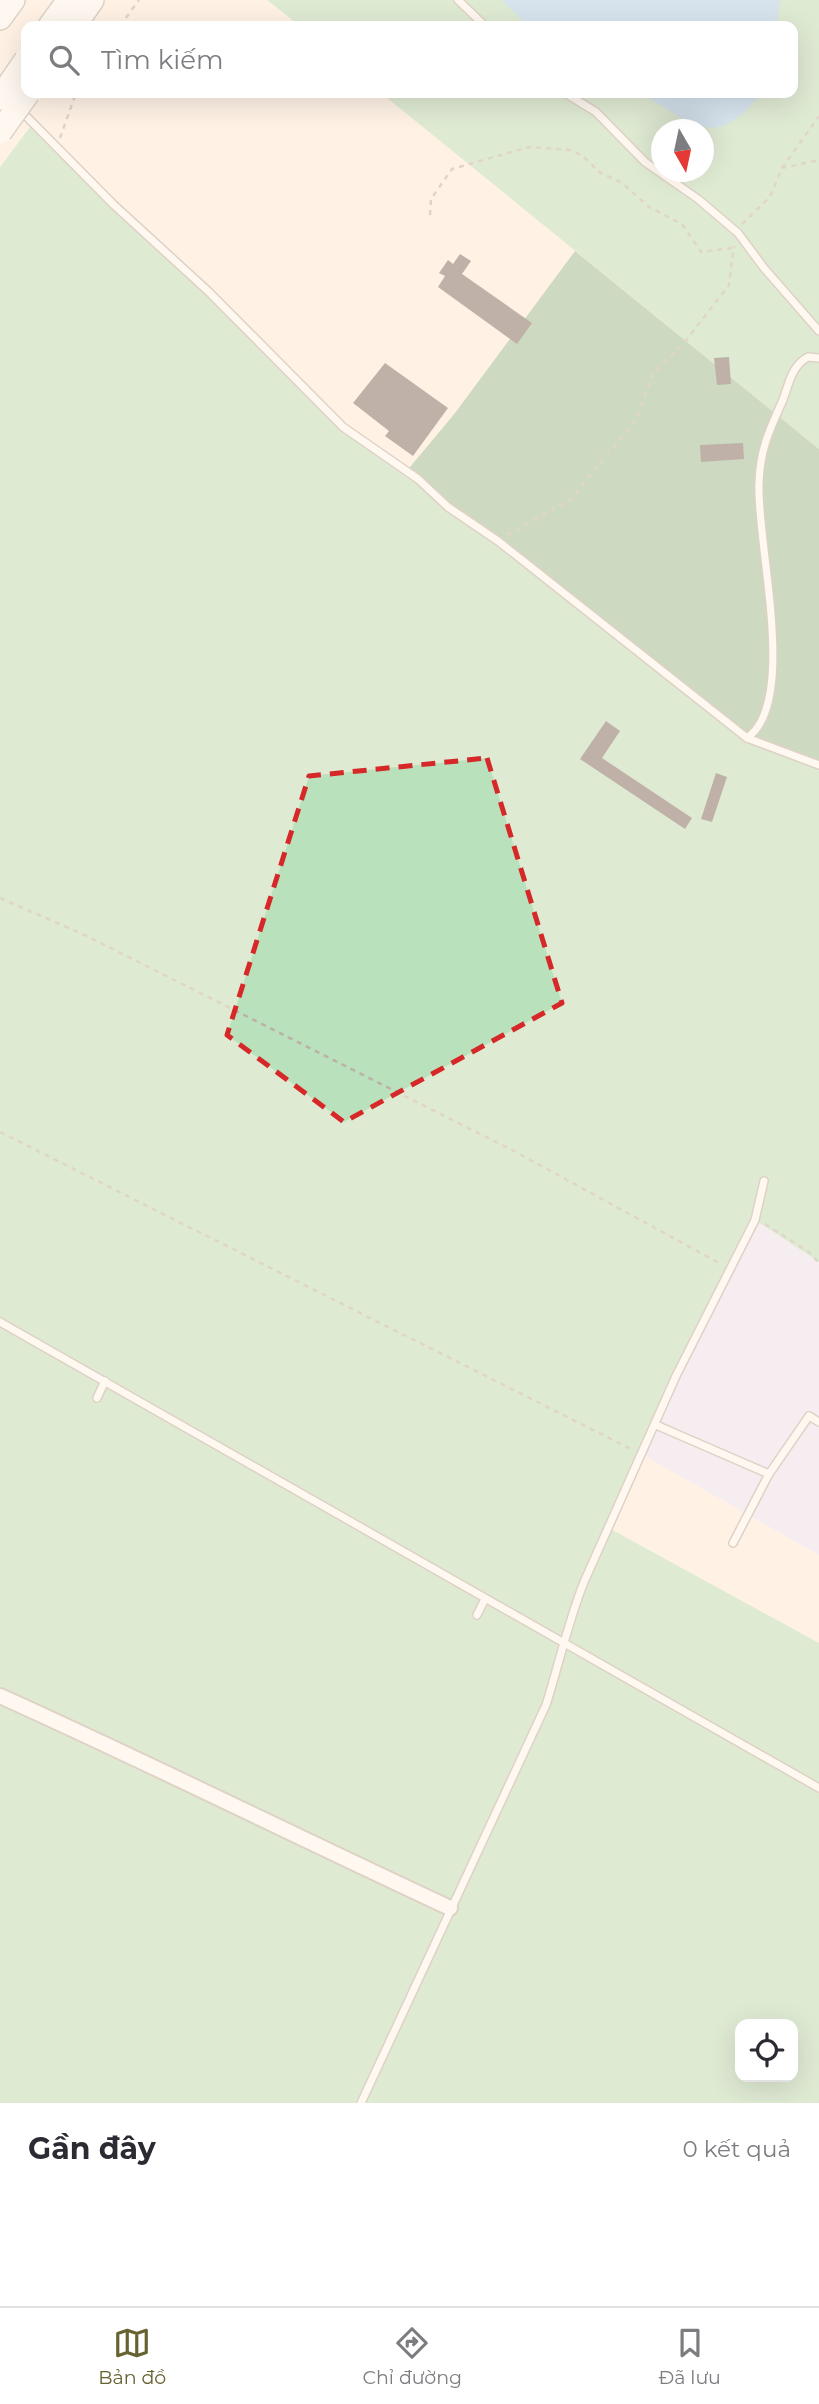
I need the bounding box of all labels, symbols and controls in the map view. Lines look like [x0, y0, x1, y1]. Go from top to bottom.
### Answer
search box [21, 21, 798, 98]
icon: search [45, 41, 83, 79]
text: Tìm kiếm [101, 44, 224, 76]
north arrow [651, 119, 714, 182]
map controls [735, 2019, 798, 2082]
button: locate [735, 2019, 798, 2082]
text: Gần đây [28, 2130, 156, 2167]
text: 0 kết quả [683, 2135, 791, 2163]
tab: Bản đồ [98, 2324, 166, 2389]
tab: Chỉ đường [363, 2324, 462, 2389]
tab: Đã lưu [658, 2324, 721, 2389]

